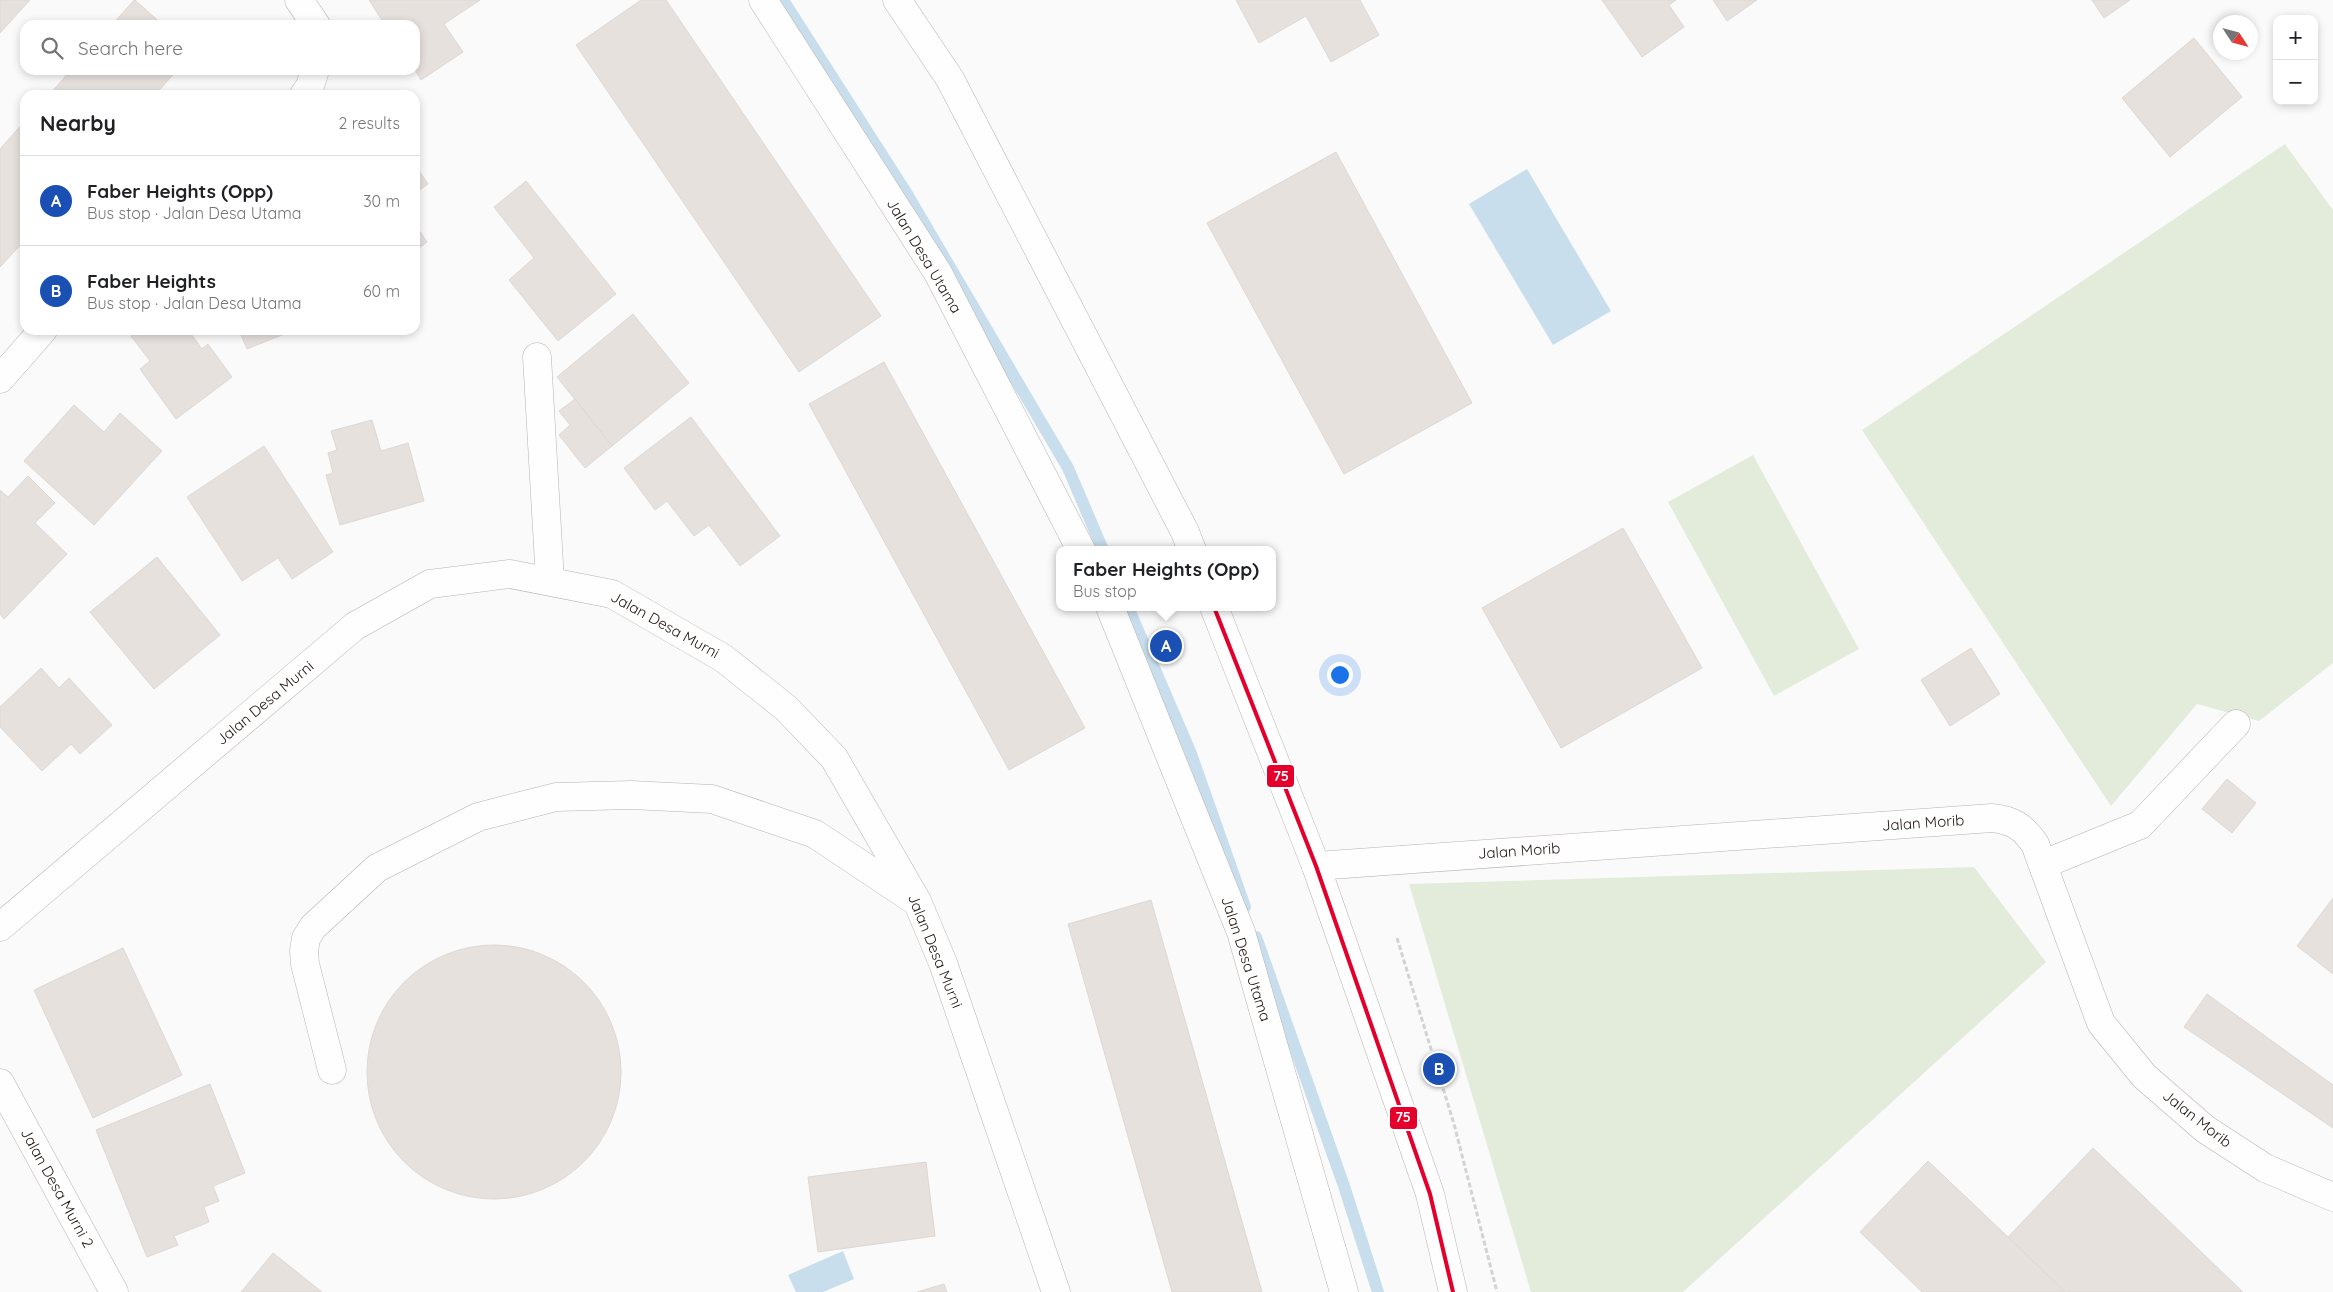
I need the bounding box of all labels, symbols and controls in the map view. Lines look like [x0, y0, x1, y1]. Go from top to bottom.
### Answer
north arrow [2213, 15, 2258, 60]
map controls [2273, 15, 2318, 105]
button: + [2273, 15, 2318, 60]
search box [20, 20, 420, 75]
icon: search [38, 34, 66, 62]
text: Search here [78, 36, 183, 60]
button: − [2273, 60, 2318, 105]
text: Nearby [40, 110, 116, 136]
text: 2 results [338, 113, 400, 133]
text: Faber Heights (Opp) [87, 179, 273, 203]
text: A [51, 191, 61, 211]
text: 30 m [363, 191, 400, 211]
street label: Jalan Desa Utama [883, 195, 966, 316]
text: Bus stop · Jalan Desa Utama [87, 203, 301, 223]
text: Faber Heights [87, 269, 216, 293]
text: B [51, 281, 61, 301]
text: 60 m [363, 281, 400, 301]
text: Bus stop · Jalan Desa Utama [87, 293, 301, 313]
popup [1056, 546, 1276, 611]
text: Faber Heights (Opp) [1073, 557, 1259, 581]
text: Bus stop [1073, 581, 1137, 601]
street label: Jalan Desa Murni [608, 587, 723, 662]
pin: A [1150, 627, 1182, 665]
street label: Jalan Desa Murni [212, 656, 317, 749]
your location [1327, 662, 1353, 688]
line badge: 75 [1266, 764, 1295, 788]
text: 75 [1273, 767, 1289, 785]
street label: Jalan Morib [1881, 810, 1965, 835]
street label: Jalan Morib [1477, 838, 1561, 863]
street label: Jalan Desa Murni [904, 891, 967, 1011]
street label: Jalan Desa Utama [1217, 894, 1276, 1024]
pin: B [1423, 1050, 1455, 1088]
street label: Jalan Morib [2159, 1086, 2236, 1151]
line badge: 75 [1389, 1106, 1418, 1130]
text: 75 [1395, 1108, 1411, 1126]
street label: Jalan Desa Murni 2 [17, 1125, 98, 1251]

